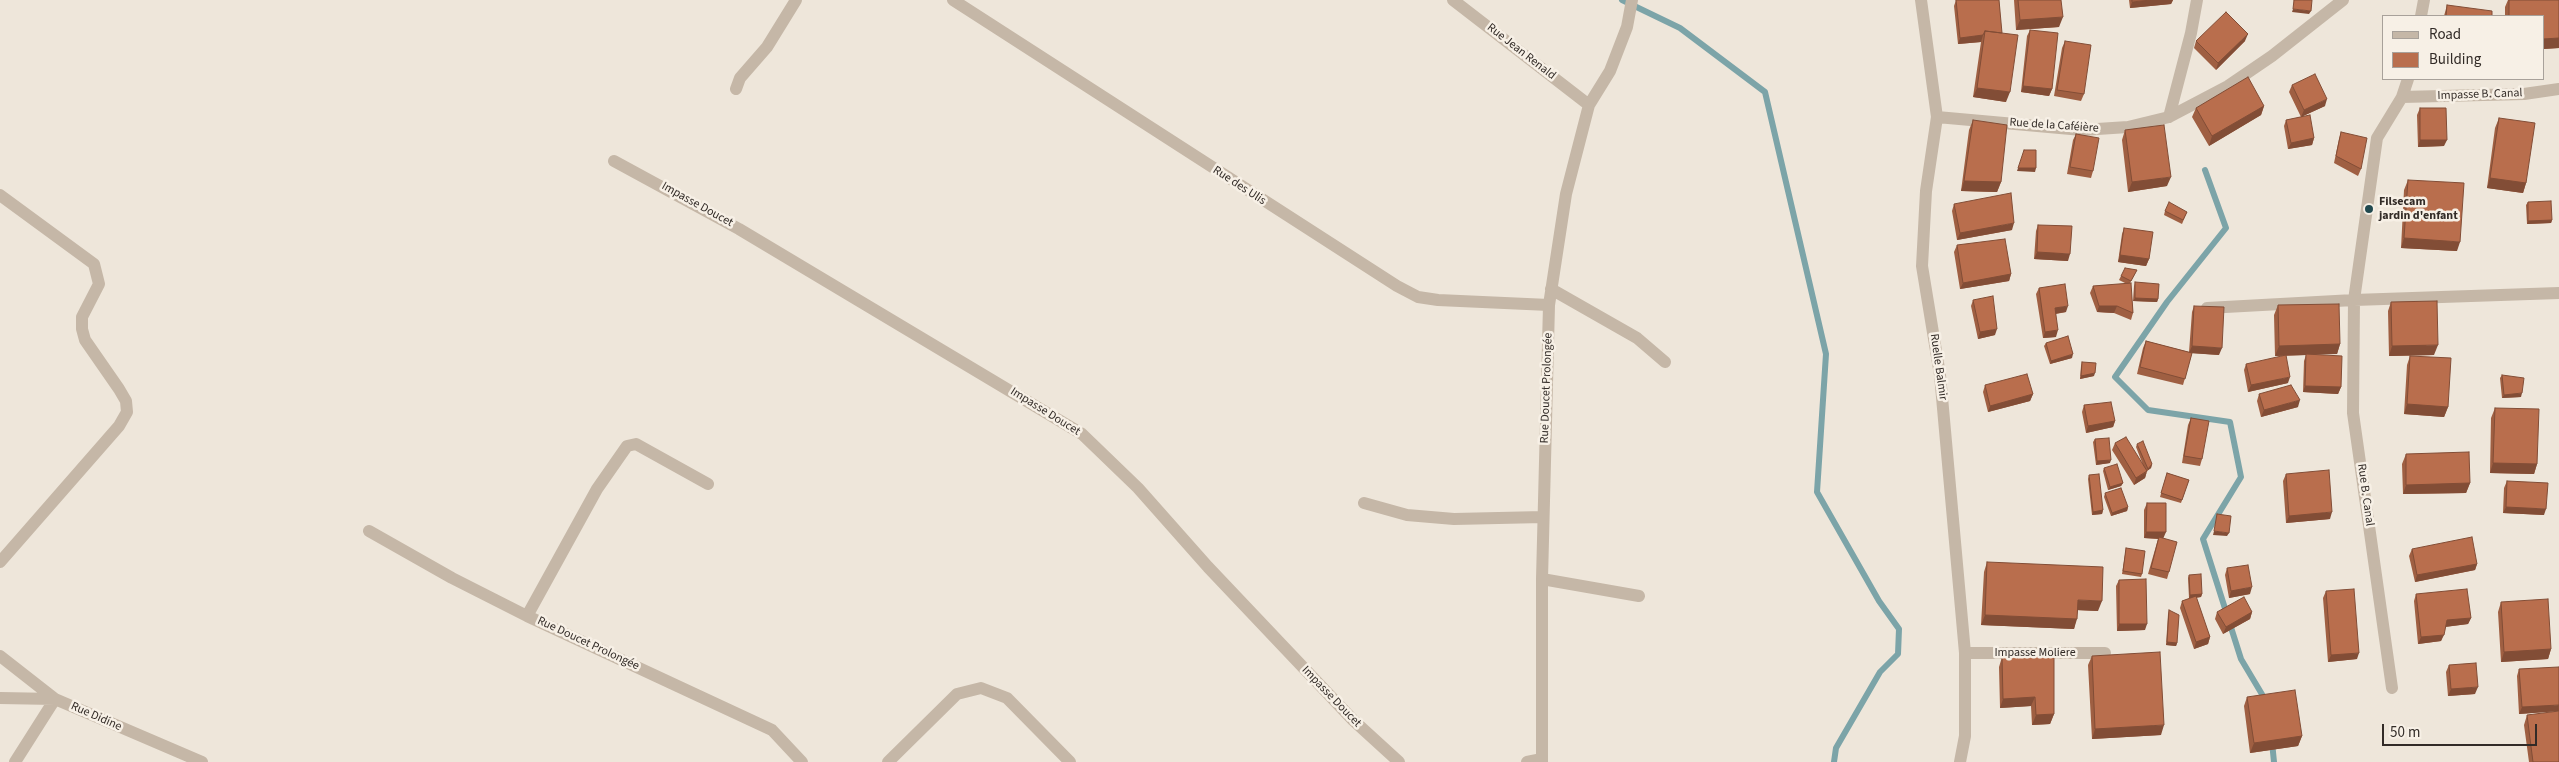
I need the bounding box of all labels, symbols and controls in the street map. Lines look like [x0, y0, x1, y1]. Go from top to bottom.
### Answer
legend [2382, 15, 2544, 80]
street label: Rue Jean Renald [1484, 21, 1558, 83]
text: Road [2429, 24, 2461, 45]
text: Building [2429, 49, 2481, 70]
street label: Impasse B. Canal [2437, 86, 2523, 104]
street label: Rue de la Caféière [2009, 116, 2099, 136]
street label: Rue des Ulis [1210, 163, 1268, 209]
street label: Impasse Doucet [659, 179, 735, 231]
place label: Filsecam jardin d'enfant [2379, 195, 2458, 223]
marker: Filsecam jardin d'enfant [2363, 203, 2375, 215]
street label: Rue Doucet Prolongée [1538, 332, 1556, 444]
street label: Ruelle Balmir [1926, 333, 1950, 401]
street label: Impasse Doucet [1007, 385, 1083, 439]
street label: Rue B. Canal [2354, 463, 2376, 527]
street label: Rue Doucet Prolongée [535, 614, 641, 674]
street label: Impasse Moliere [1994, 646, 2076, 660]
street label: Impasse Doucet [1298, 663, 1364, 731]
street label: Rue Didine [68, 699, 124, 735]
scale bar [2384, 714, 2539, 746]
text: 50 m [2390, 722, 2420, 743]

